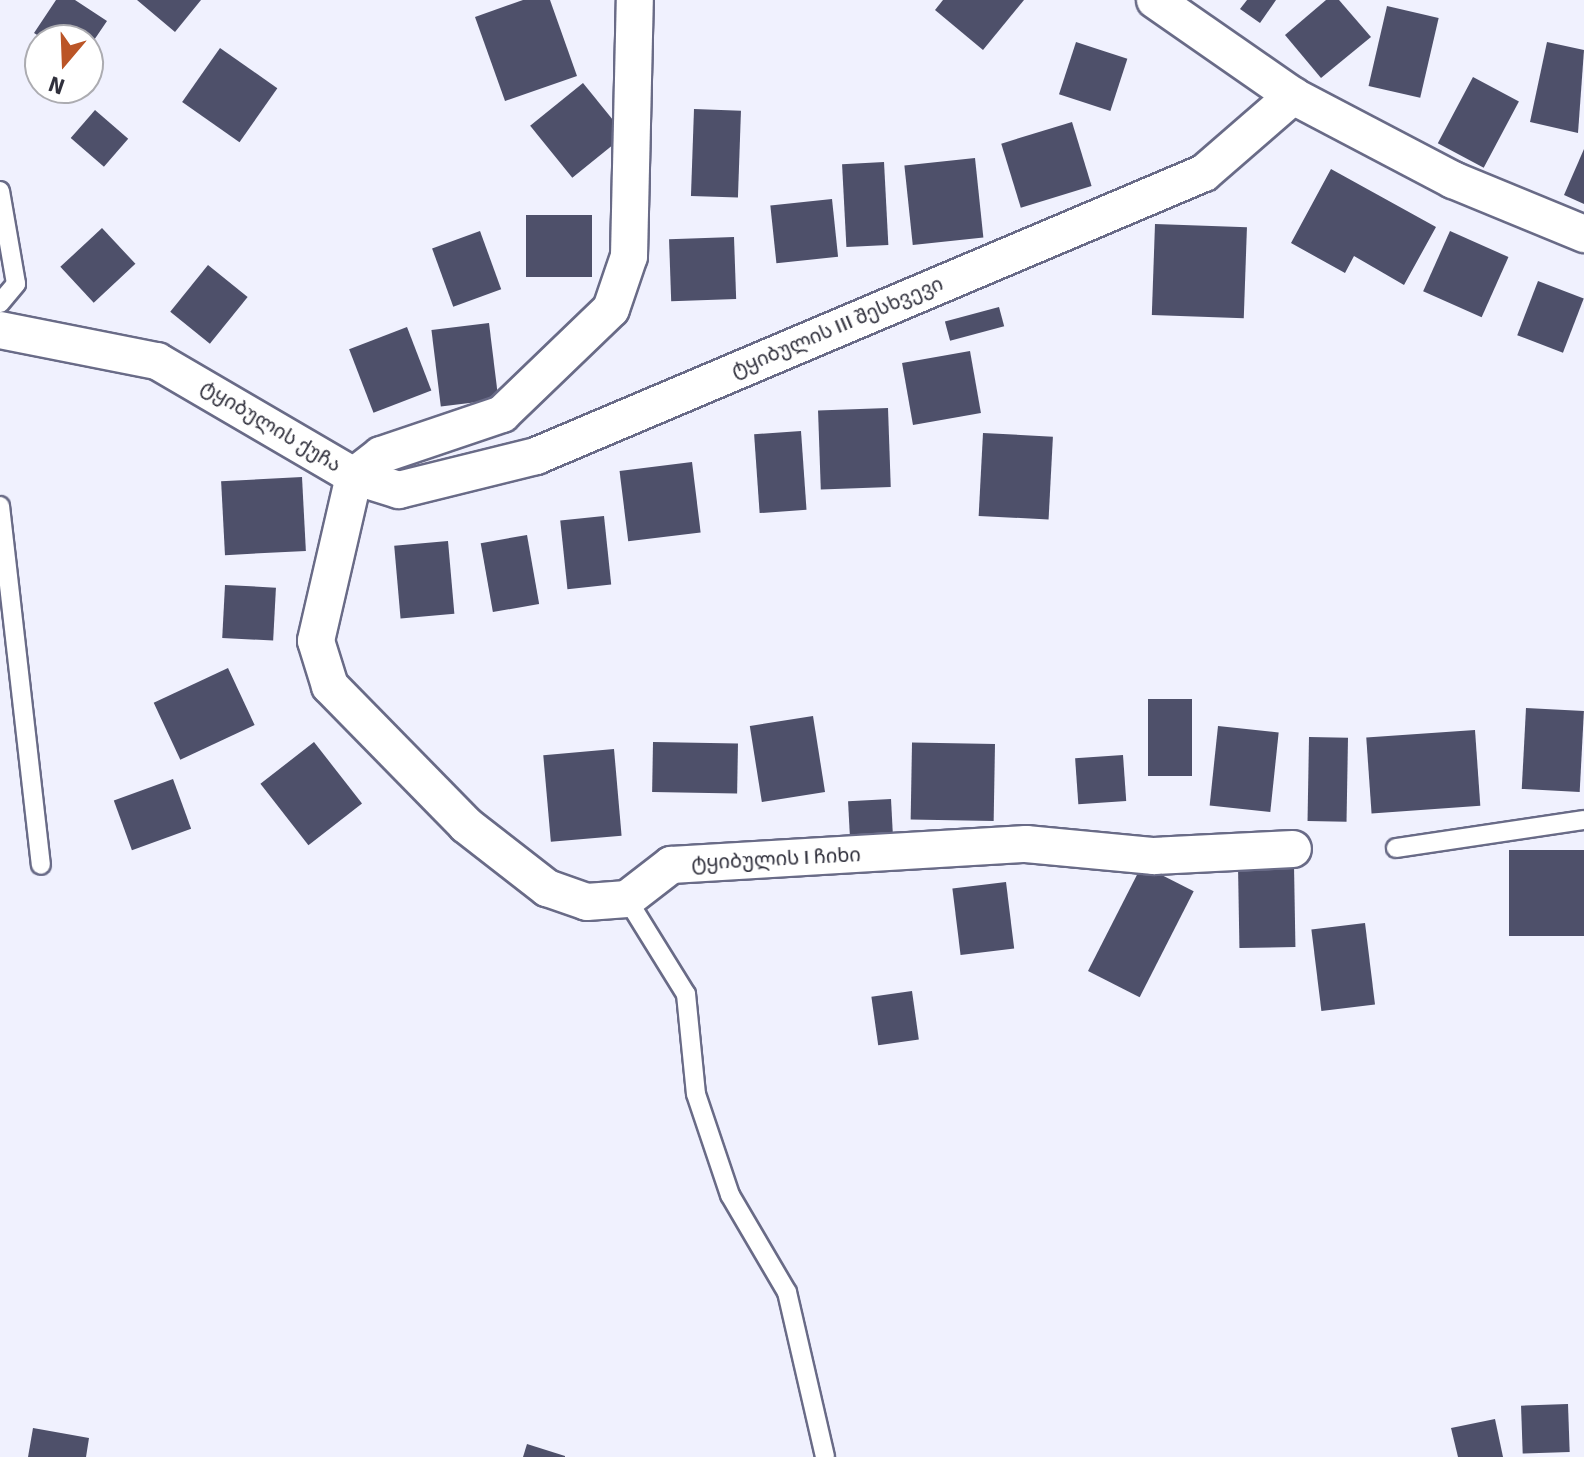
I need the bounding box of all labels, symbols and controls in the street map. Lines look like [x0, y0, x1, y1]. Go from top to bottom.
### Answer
north arrow [24, 24, 104, 104]
text: N [45, 70, 68, 101]
street label: ტყიბულის III შესხვევი [727, 271, 947, 383]
street label: ტყიბულის ქუჩა [197, 375, 345, 477]
street label: ტყიბულის I ჩიხი [691, 843, 861, 875]

